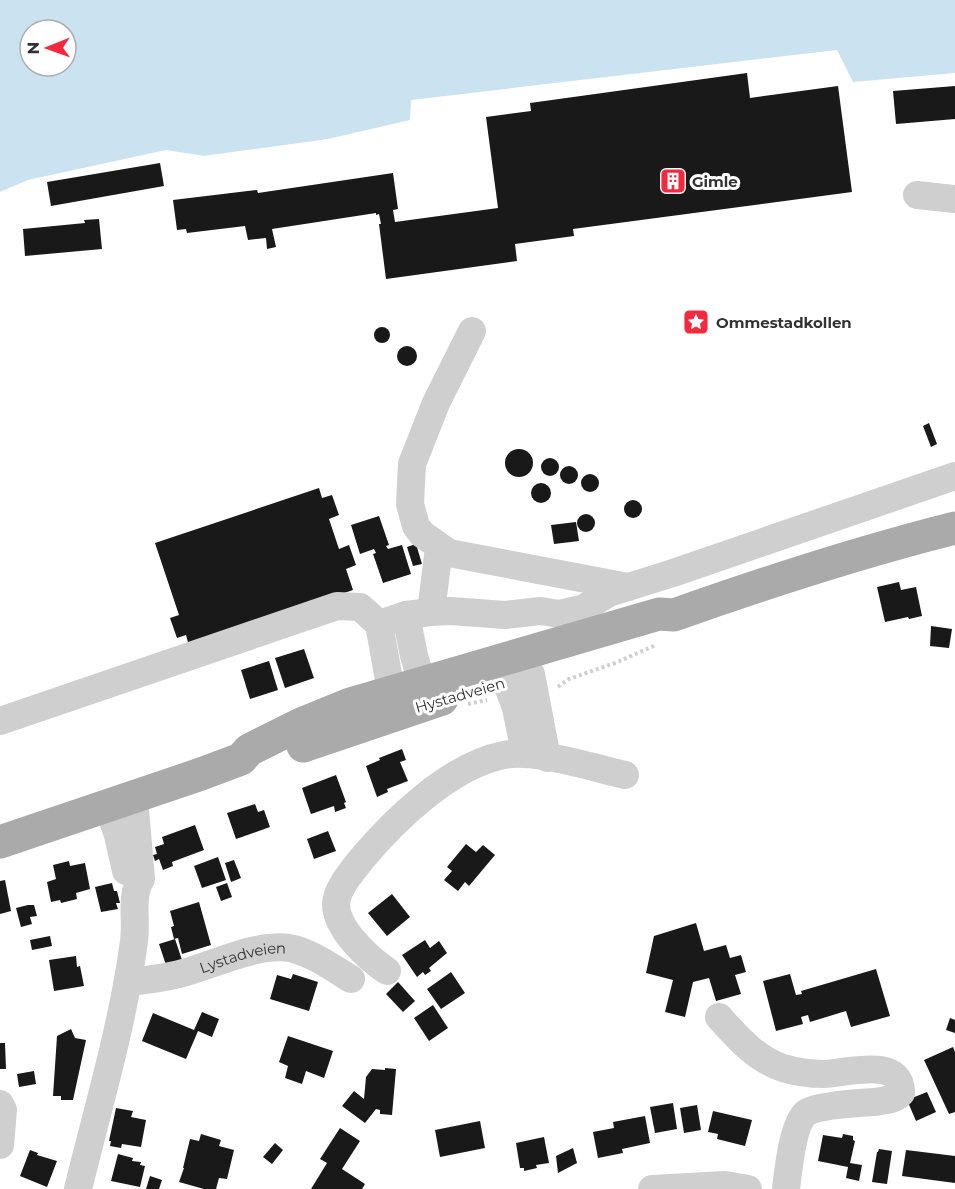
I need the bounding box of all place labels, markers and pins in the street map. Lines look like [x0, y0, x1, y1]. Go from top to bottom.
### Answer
building icon: Gimle [658, 166, 688, 196]
place label: Gimle [692, 172, 738, 191]
place icon: Ommestadkollen [681, 307, 711, 337]
place label: Ommestadkollen [716, 313, 852, 332]

